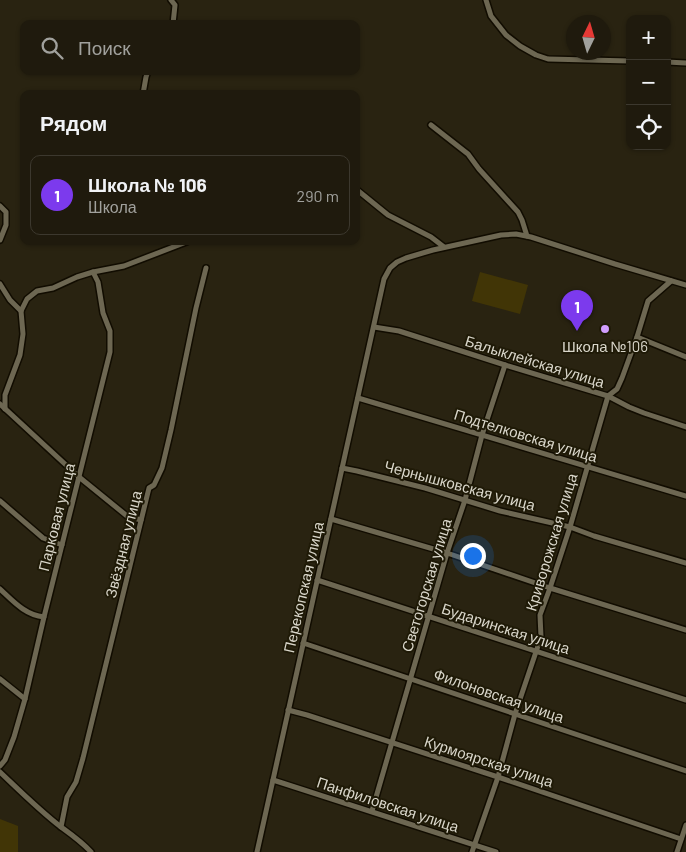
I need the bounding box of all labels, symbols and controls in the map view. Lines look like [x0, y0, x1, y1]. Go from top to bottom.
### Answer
north arrow [566, 15, 611, 60]
map controls [626, 15, 671, 150]
button: + [626, 15, 671, 60]
search box [20, 20, 360, 75]
icon: search [38, 34, 66, 62]
text: Поиск [78, 36, 131, 59]
button: − [626, 60, 671, 105]
button: locate [626, 105, 671, 150]
text: Рядом [40, 110, 107, 135]
text: Школа № 106 [88, 173, 207, 196]
text: 1 [54, 186, 60, 205]
text: 290 m [297, 186, 339, 205]
text: Школа [88, 197, 137, 216]
pin: 1 [561, 290, 593, 331]
marker: Школа №106 [599, 323, 611, 335]
street label: Балыклейская улица [463, 331, 608, 391]
place label: Школа №106 [562, 337, 648, 355]
street label: Подтелковская улица [452, 405, 600, 466]
street label: Чернышковская улица [382, 456, 538, 514]
street label: Парковая улица [34, 460, 78, 573]
street label: Криворожская улица [521, 470, 581, 613]
street label: Звёздная улица [101, 488, 145, 599]
street label: Светогорская улица [397, 516, 455, 654]
street label: Перекопская улица [279, 519, 327, 654]
your location [460, 543, 486, 569]
street label: Бударинская улица [440, 599, 573, 657]
street label: Филоновская улица [432, 664, 567, 726]
street label: Курмоярская улица [422, 732, 556, 791]
street label: Панфиловская улица [315, 773, 462, 836]

